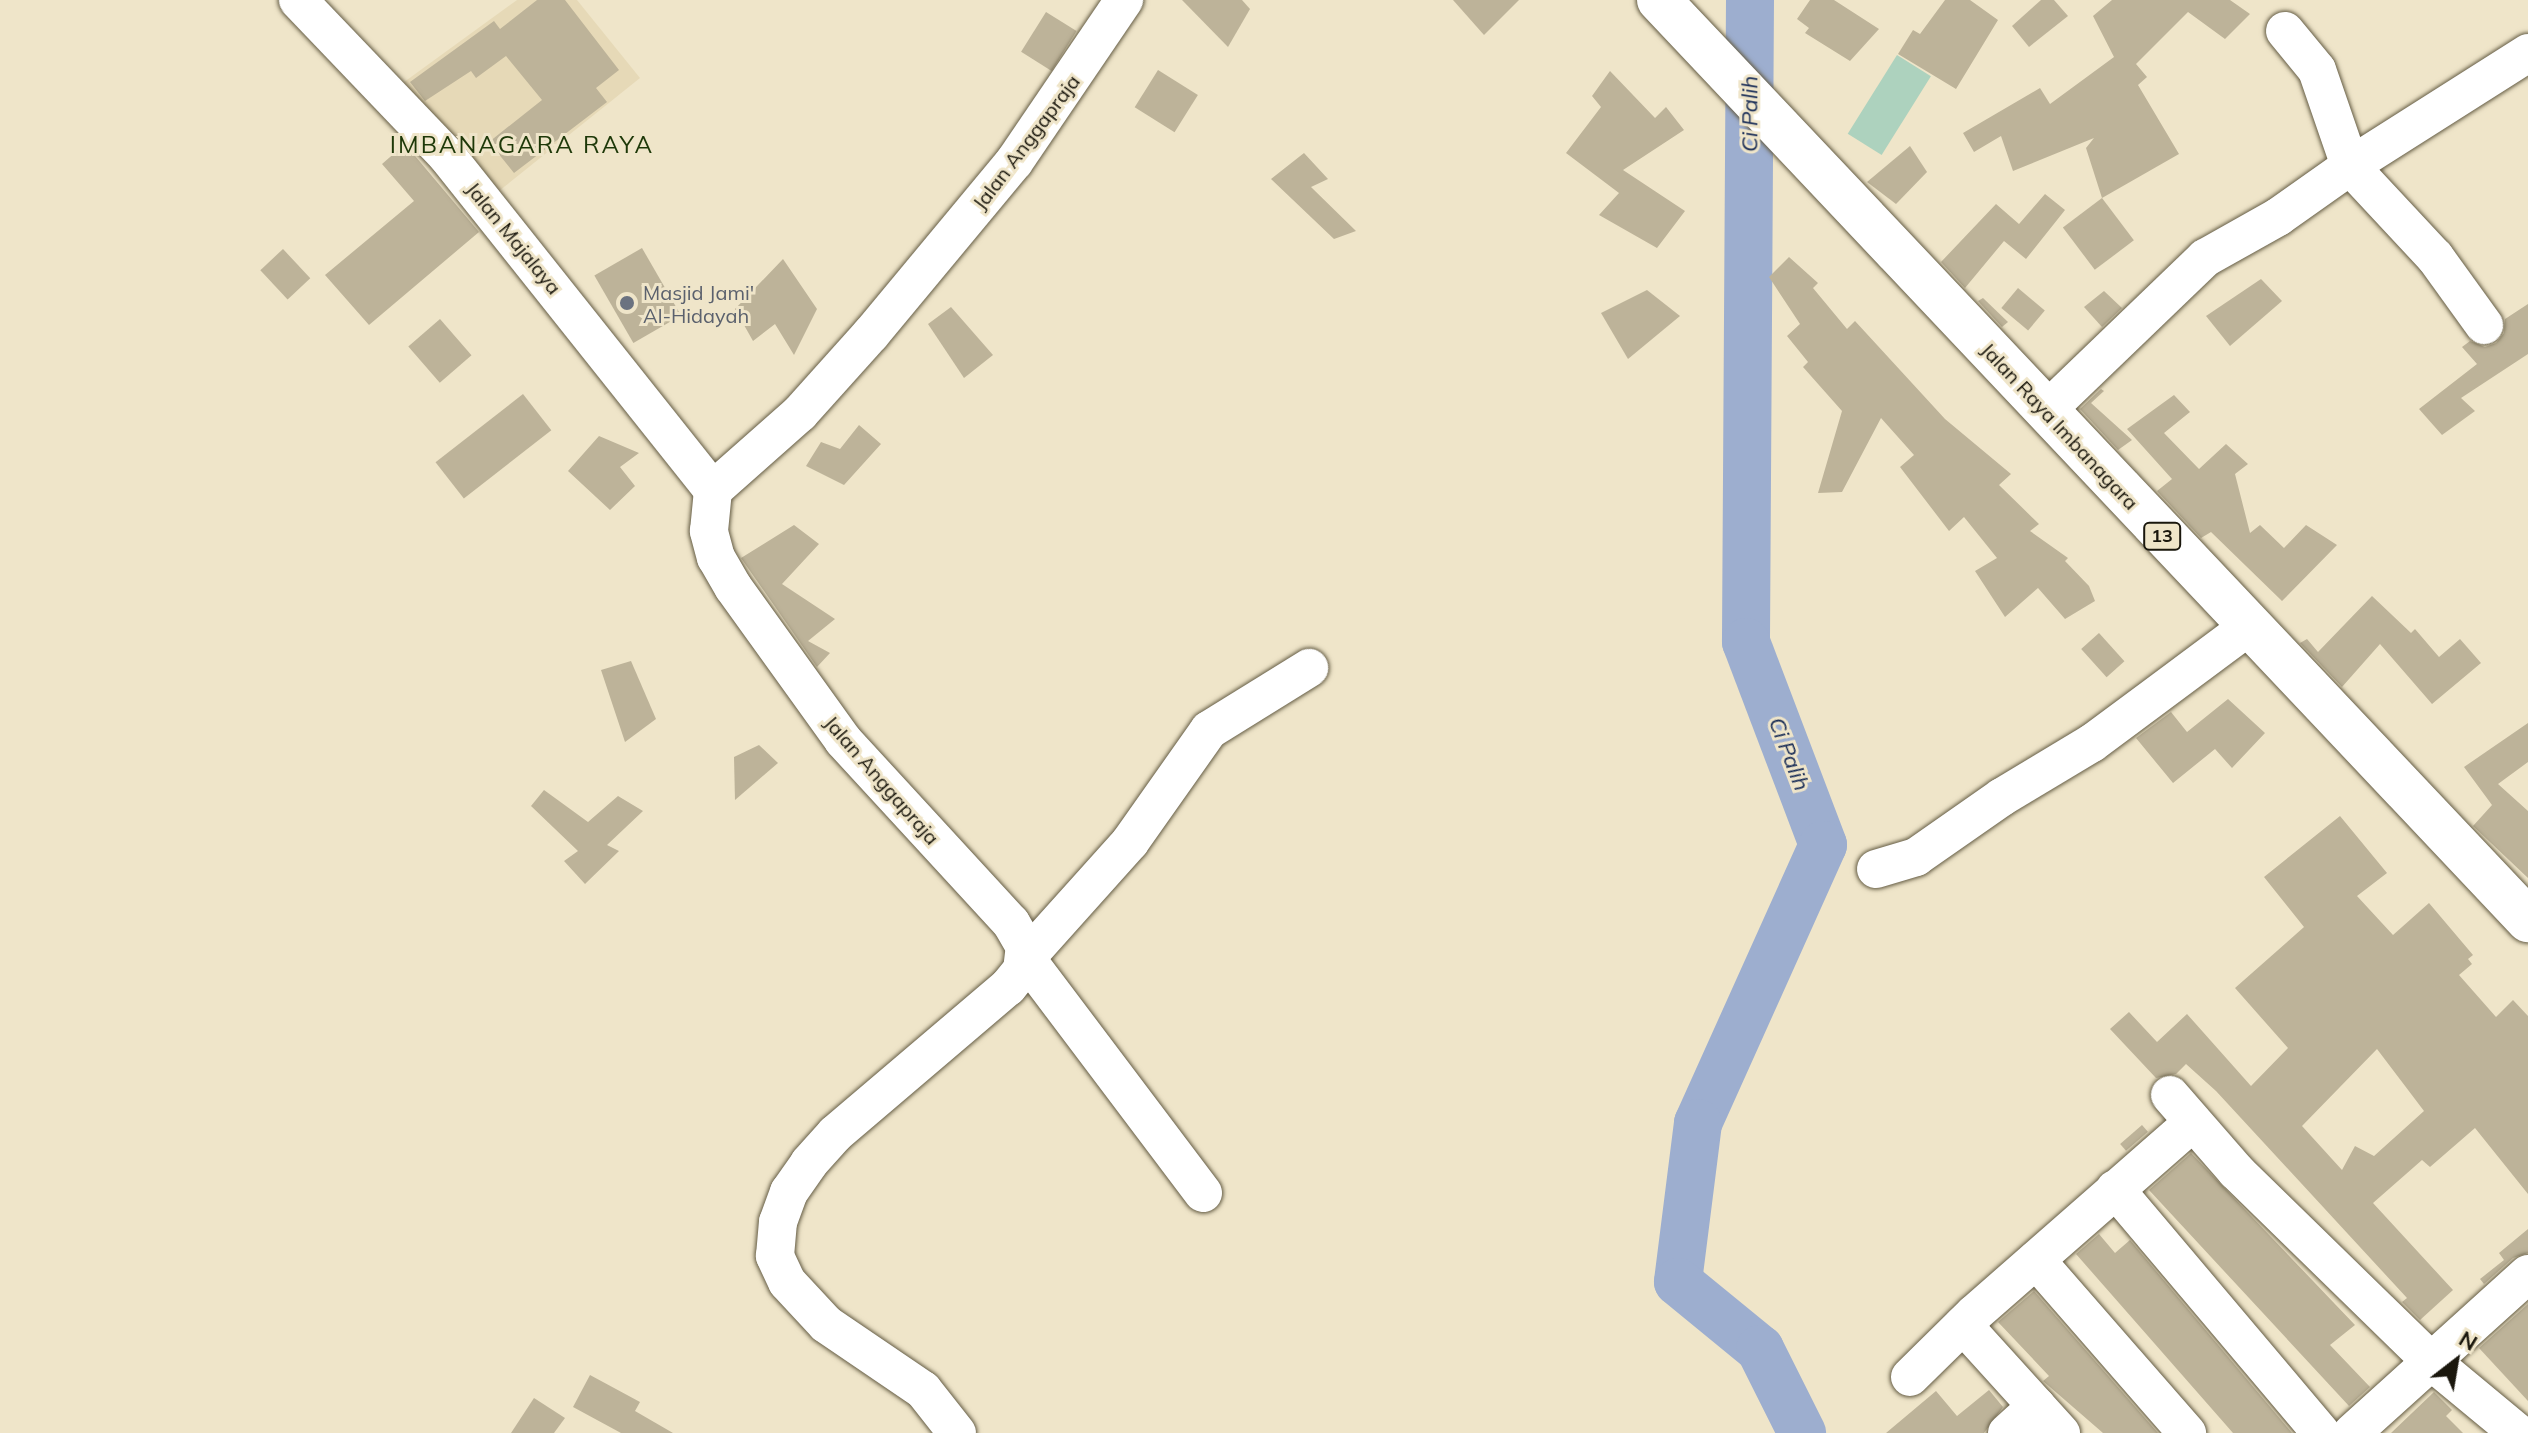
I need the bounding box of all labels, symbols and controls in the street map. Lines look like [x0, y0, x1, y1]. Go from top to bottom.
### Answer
street label: Jalan Anggapraja [967, 70, 1085, 214]
water label: Ci Palih [1737, 76, 1763, 152]
district label: IMBANAGARA RAYA [390, 131, 654, 159]
street label: Jalan Majalaya [461, 177, 567, 299]
place label: Masjid Jami' Al-Hidayah [643, 280, 754, 327]
marker: Masjid Jami' Al-Hidayah [618, 294, 636, 312]
street label: Jalan Raya Imbanagara [1976, 338, 2144, 514]
road number: 13 [2142, 522, 2182, 550]
street label: Jalan Anggapraja [820, 711, 944, 849]
water label: Ci Palih [1763, 714, 1815, 794]
north arrow [2416, 1321, 2496, 1401]
text: N [2454, 1324, 2483, 1357]

